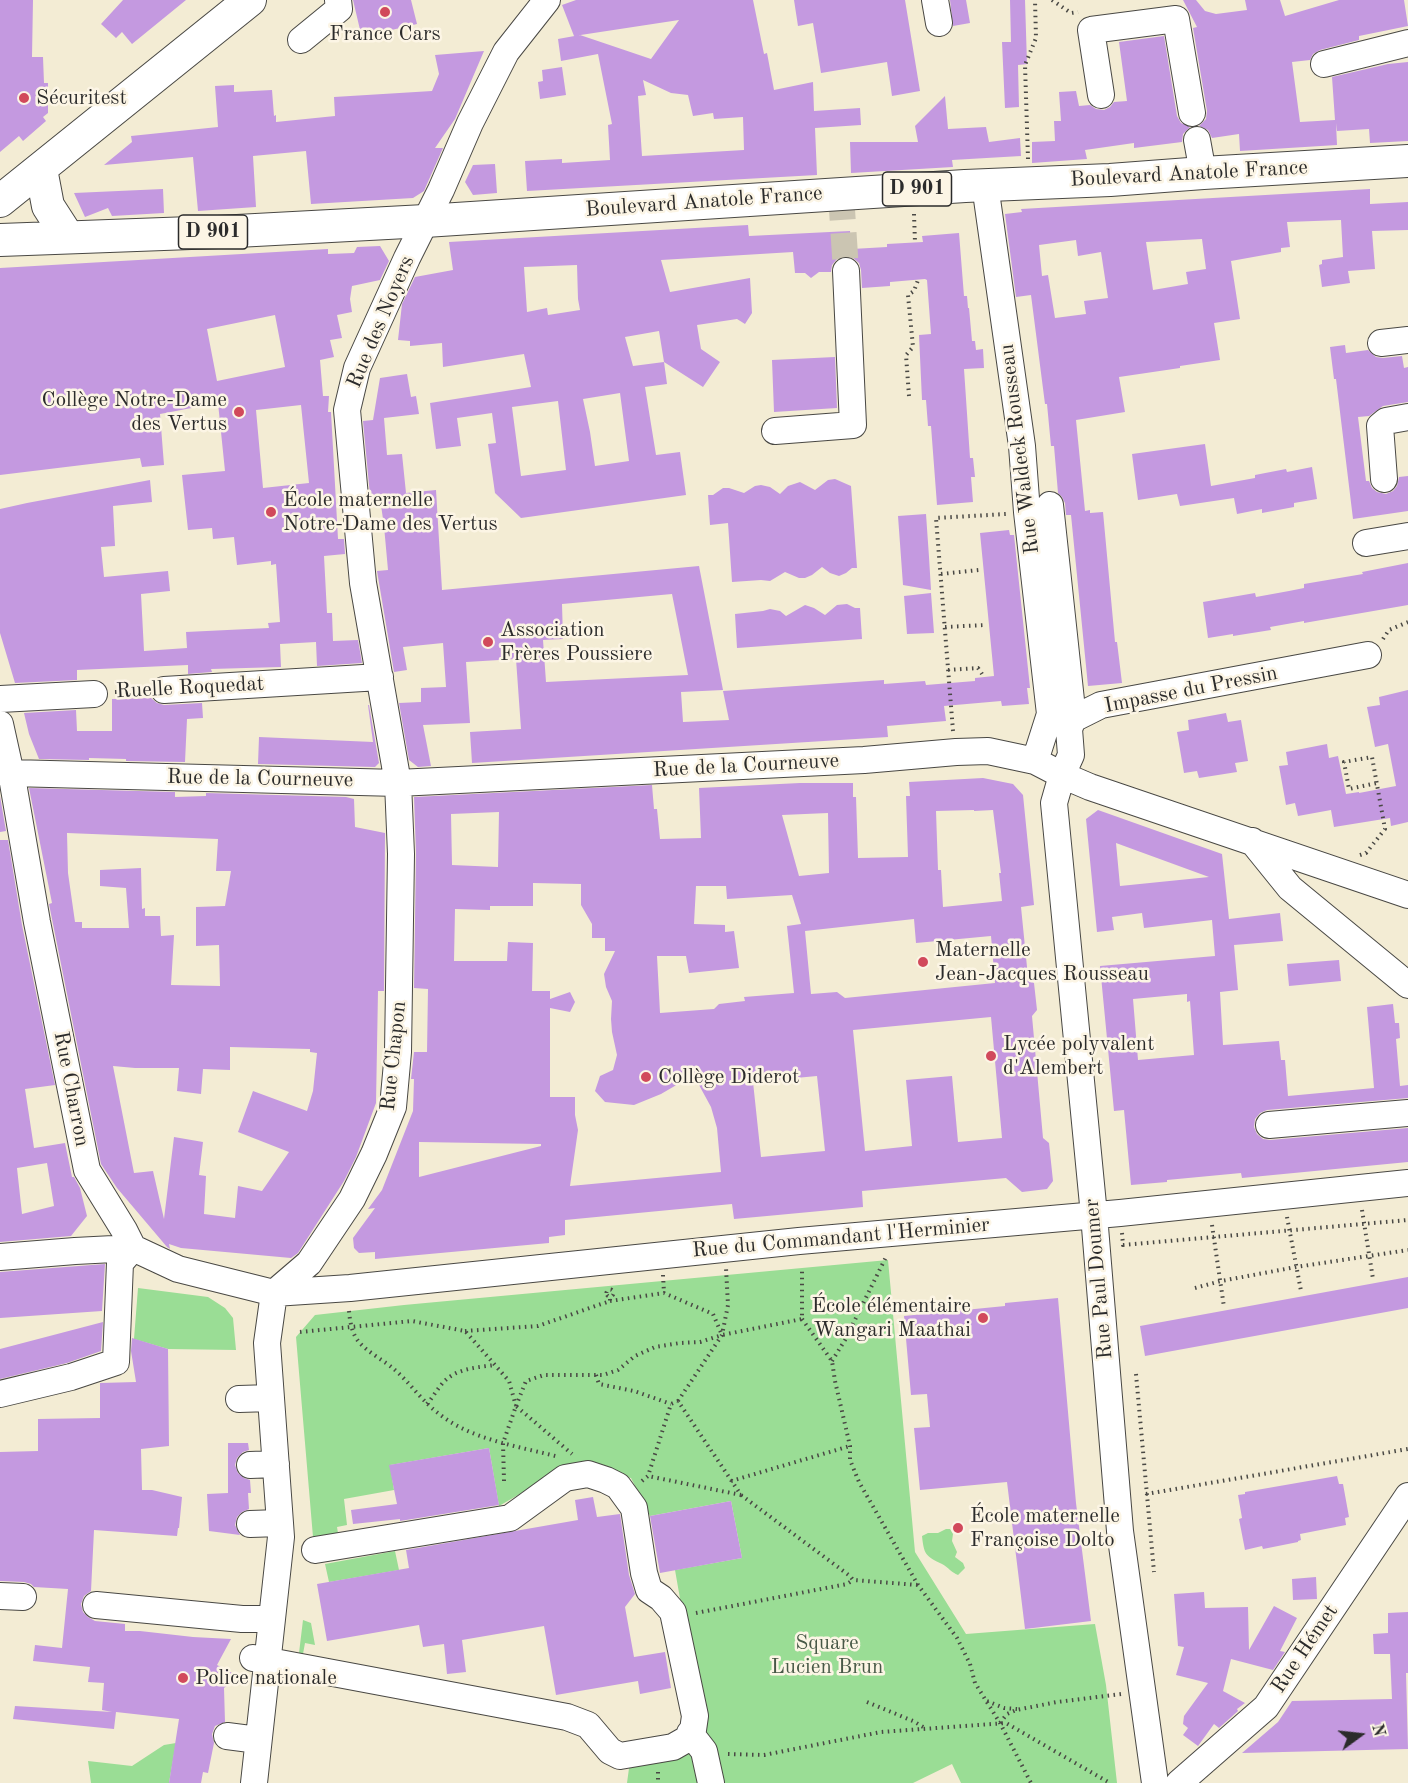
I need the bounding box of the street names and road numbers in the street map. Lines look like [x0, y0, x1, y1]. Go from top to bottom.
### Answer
street label: Boulevard Anatole France [1070, 155, 1308, 193]
road number: D 901 [882, 172, 952, 206]
street label: Boulevard Anatole France [585, 181, 823, 223]
road number: D 901 [178, 215, 248, 249]
street label: Rue des Noyers [342, 252, 420, 392]
street label: Rue Waldeck Rousseau [995, 343, 1045, 555]
street label: Impasse du Pressin [1102, 661, 1280, 719]
street label: Ruelle Roquedat [115, 672, 265, 704]
street label: Rue de la Courneuve [652, 749, 840, 783]
street label: Rue de la Courneuve [167, 765, 353, 793]
street label: Rue Chapon [376, 1000, 412, 1112]
street label: Rue Charron [48, 1029, 94, 1149]
street label: Rue Paul Doumer [1079, 1198, 1119, 1360]
street label: Rue du Commandant l'Herminier [691, 1212, 991, 1264]
street label: Rue Hémet [1266, 1600, 1344, 1698]

